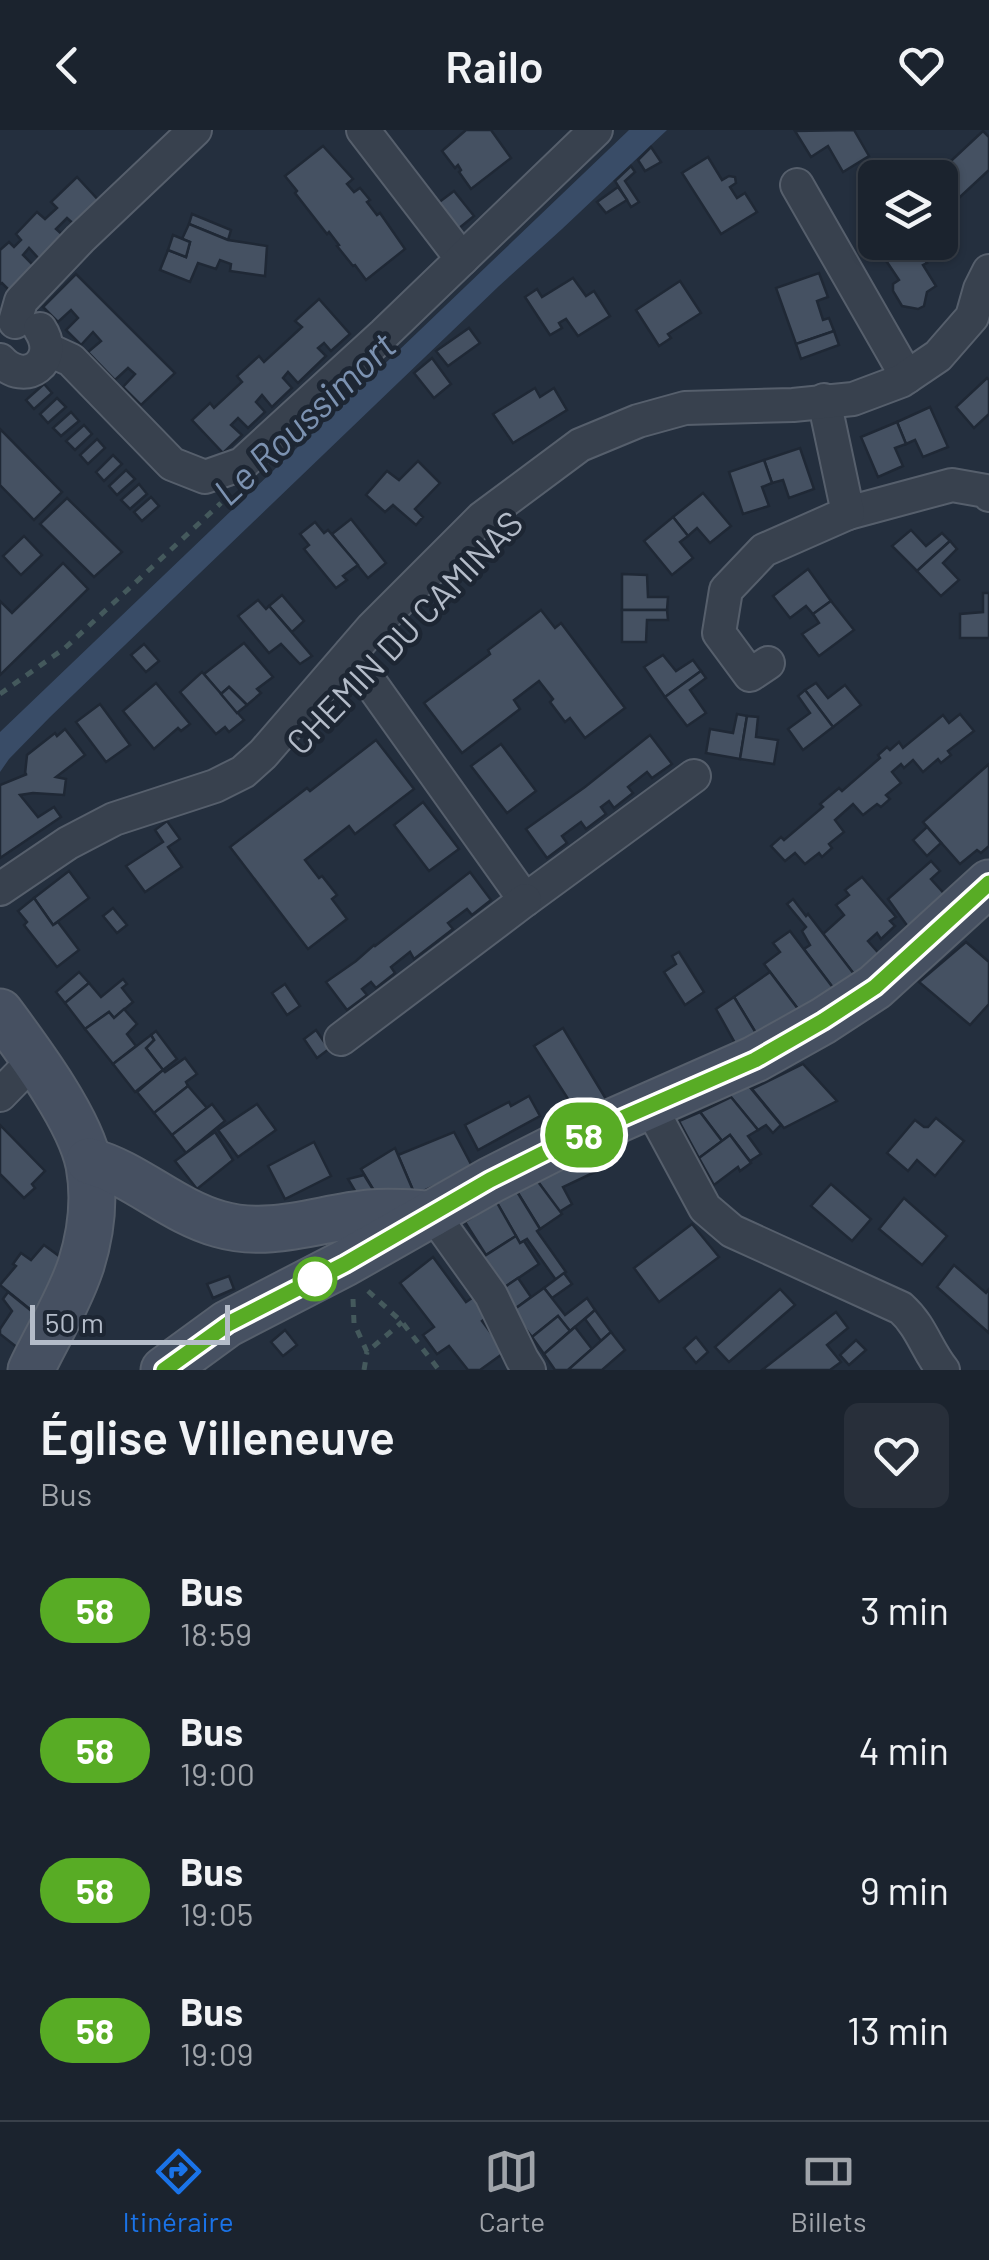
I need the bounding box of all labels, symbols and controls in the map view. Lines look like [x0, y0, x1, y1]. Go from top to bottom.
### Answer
icon: back [40, 38, 95, 93]
text: Railo [445, 38, 544, 92]
icon: heart [894, 38, 949, 93]
map controls [858, 160, 958, 260]
button: layers [858, 160, 958, 260]
water label: Le Roussimort [203, 322, 404, 514]
street label: CHEMIN DU CAMINAS [277, 501, 531, 762]
line badge: 58 [539, 1102, 629, 1168]
text: 58 [565, 1114, 603, 1156]
unlabelled marker [294, 1258, 336, 1300]
scale bar [30, 1300, 230, 1344]
text: 50 m [45, 1305, 104, 1339]
button: heart [844, 1403, 949, 1508]
text: Église Villeneuve [40, 1407, 395, 1465]
text: Bus [40, 1474, 92, 1512]
text: Bus [180, 1568, 243, 1614]
text: 3 min [860, 1587, 949, 1633]
text: 58 [76, 1589, 114, 1631]
text: 18:59 [180, 1614, 252, 1652]
text: Bus [180, 1708, 243, 1754]
text: 4 min [859, 1727, 949, 1773]
text: 58 [76, 1729, 114, 1771]
text: 19:00 [180, 1754, 255, 1792]
text: Bus [180, 1848, 243, 1894]
text: 9 min [860, 1867, 949, 1913]
text: 58 [76, 1869, 114, 1911]
text: 19:05 [180, 1894, 253, 1932]
text: Bus [180, 1988, 243, 2034]
text: 13 min [847, 2007, 949, 2053]
text: 58 [76, 2009, 114, 2051]
text: 19:09 [180, 2034, 253, 2072]
tab: Itinéraire [123, 2144, 234, 2238]
tab: Carte [479, 2144, 545, 2238]
tab: Billets [790, 2144, 866, 2238]

